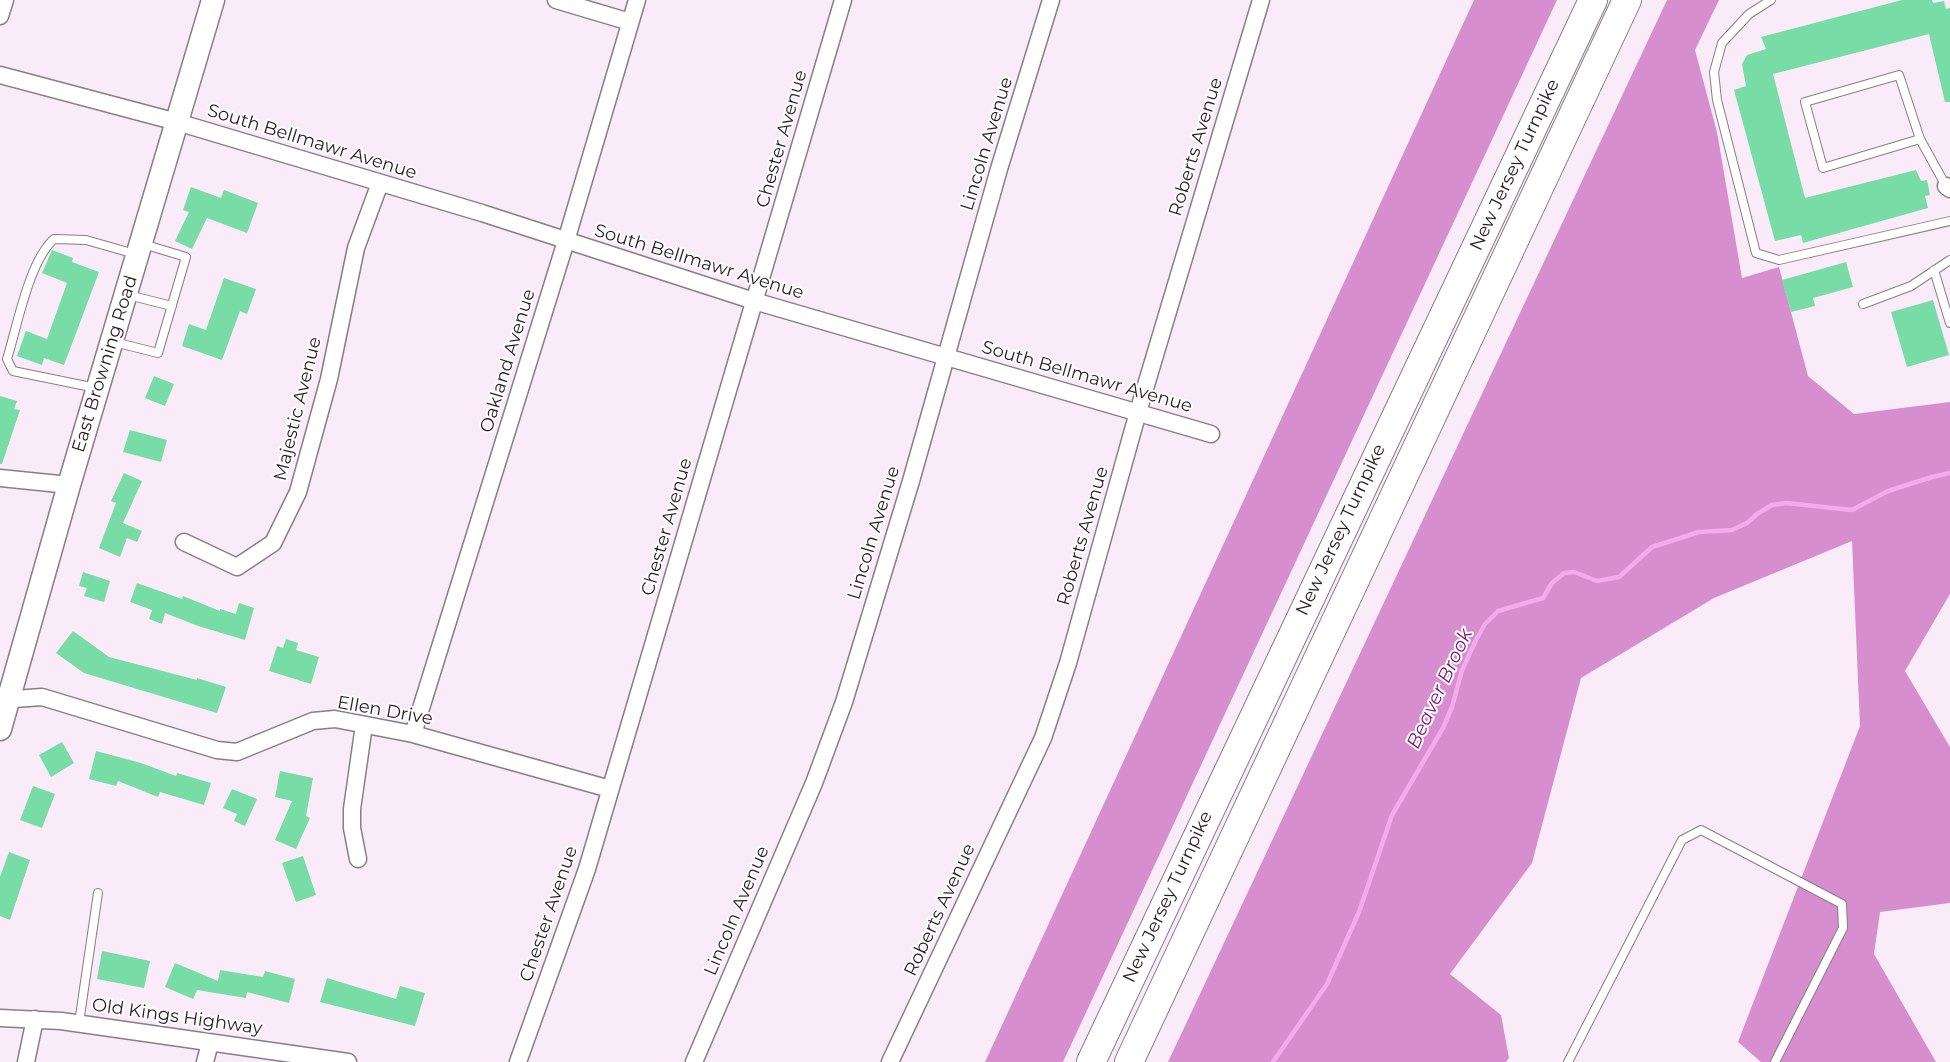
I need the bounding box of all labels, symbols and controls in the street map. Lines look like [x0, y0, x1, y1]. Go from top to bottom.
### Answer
street label: Chester Avenue [752, 68, 812, 210]
street label: Lincoln Avenue [956, 75, 1018, 213]
street label: Roberts Avenue [1165, 75, 1227, 219]
street label: New Jersey Turnpike [1466, 76, 1564, 254]
street label: South Bellmawr Avenue [205, 100, 419, 184]
street label: South Bellmawr Avenue [592, 220, 806, 304]
street label: East Browning Road [68, 273, 142, 455]
street label: Oakland Avenue [476, 287, 540, 435]
street label: Majestic Avenue [270, 335, 326, 483]
street label: South Bellmawr Avenue [979, 337, 1195, 417]
street label: New Jersey Turnpike [1292, 441, 1390, 619]
street label: Chester Avenue [637, 456, 697, 598]
street label: Lincoln Avenue [843, 464, 905, 602]
street label: Roberts Avenue [1053, 464, 1113, 608]
water label: Beaver Brook [1402, 625, 1478, 753]
street label: Ellen Drive [336, 692, 434, 730]
street label: New Jersey Turnpike [1119, 808, 1217, 986]
street label: Roberts Avenue [900, 840, 980, 980]
street label: Chester Avenue [516, 843, 582, 985]
street label: Lincoln Avenue [700, 843, 774, 979]
street label: Old Kings Highway [90, 994, 264, 1040]

